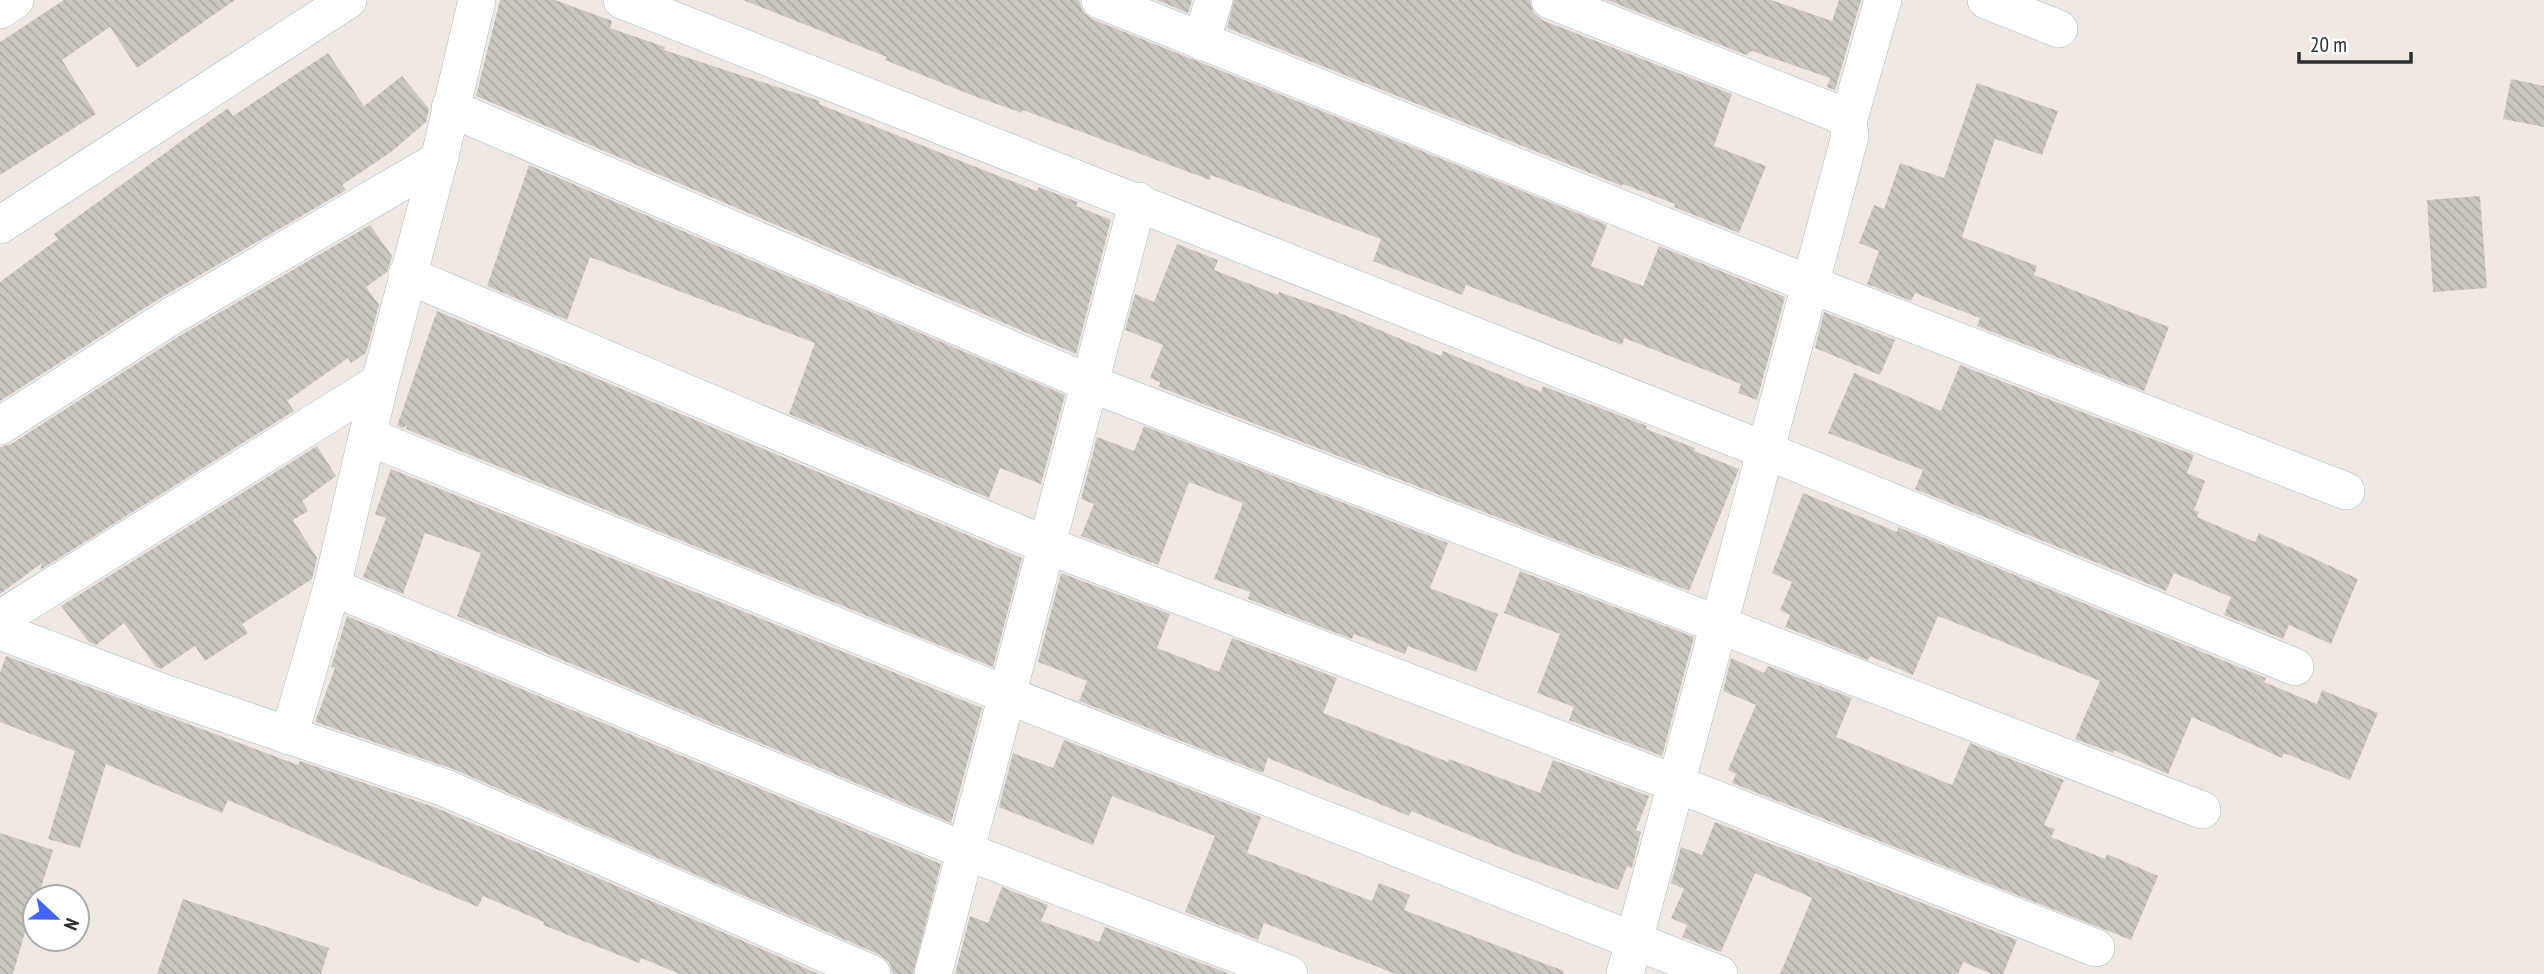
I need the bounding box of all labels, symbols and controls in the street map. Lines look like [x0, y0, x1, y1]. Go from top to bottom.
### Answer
scale bar [2299, 21, 2411, 65]
text: 20 m [2310, 31, 2347, 58]
north arrow [21, 883, 91, 953]
text: N [59, 915, 85, 934]

